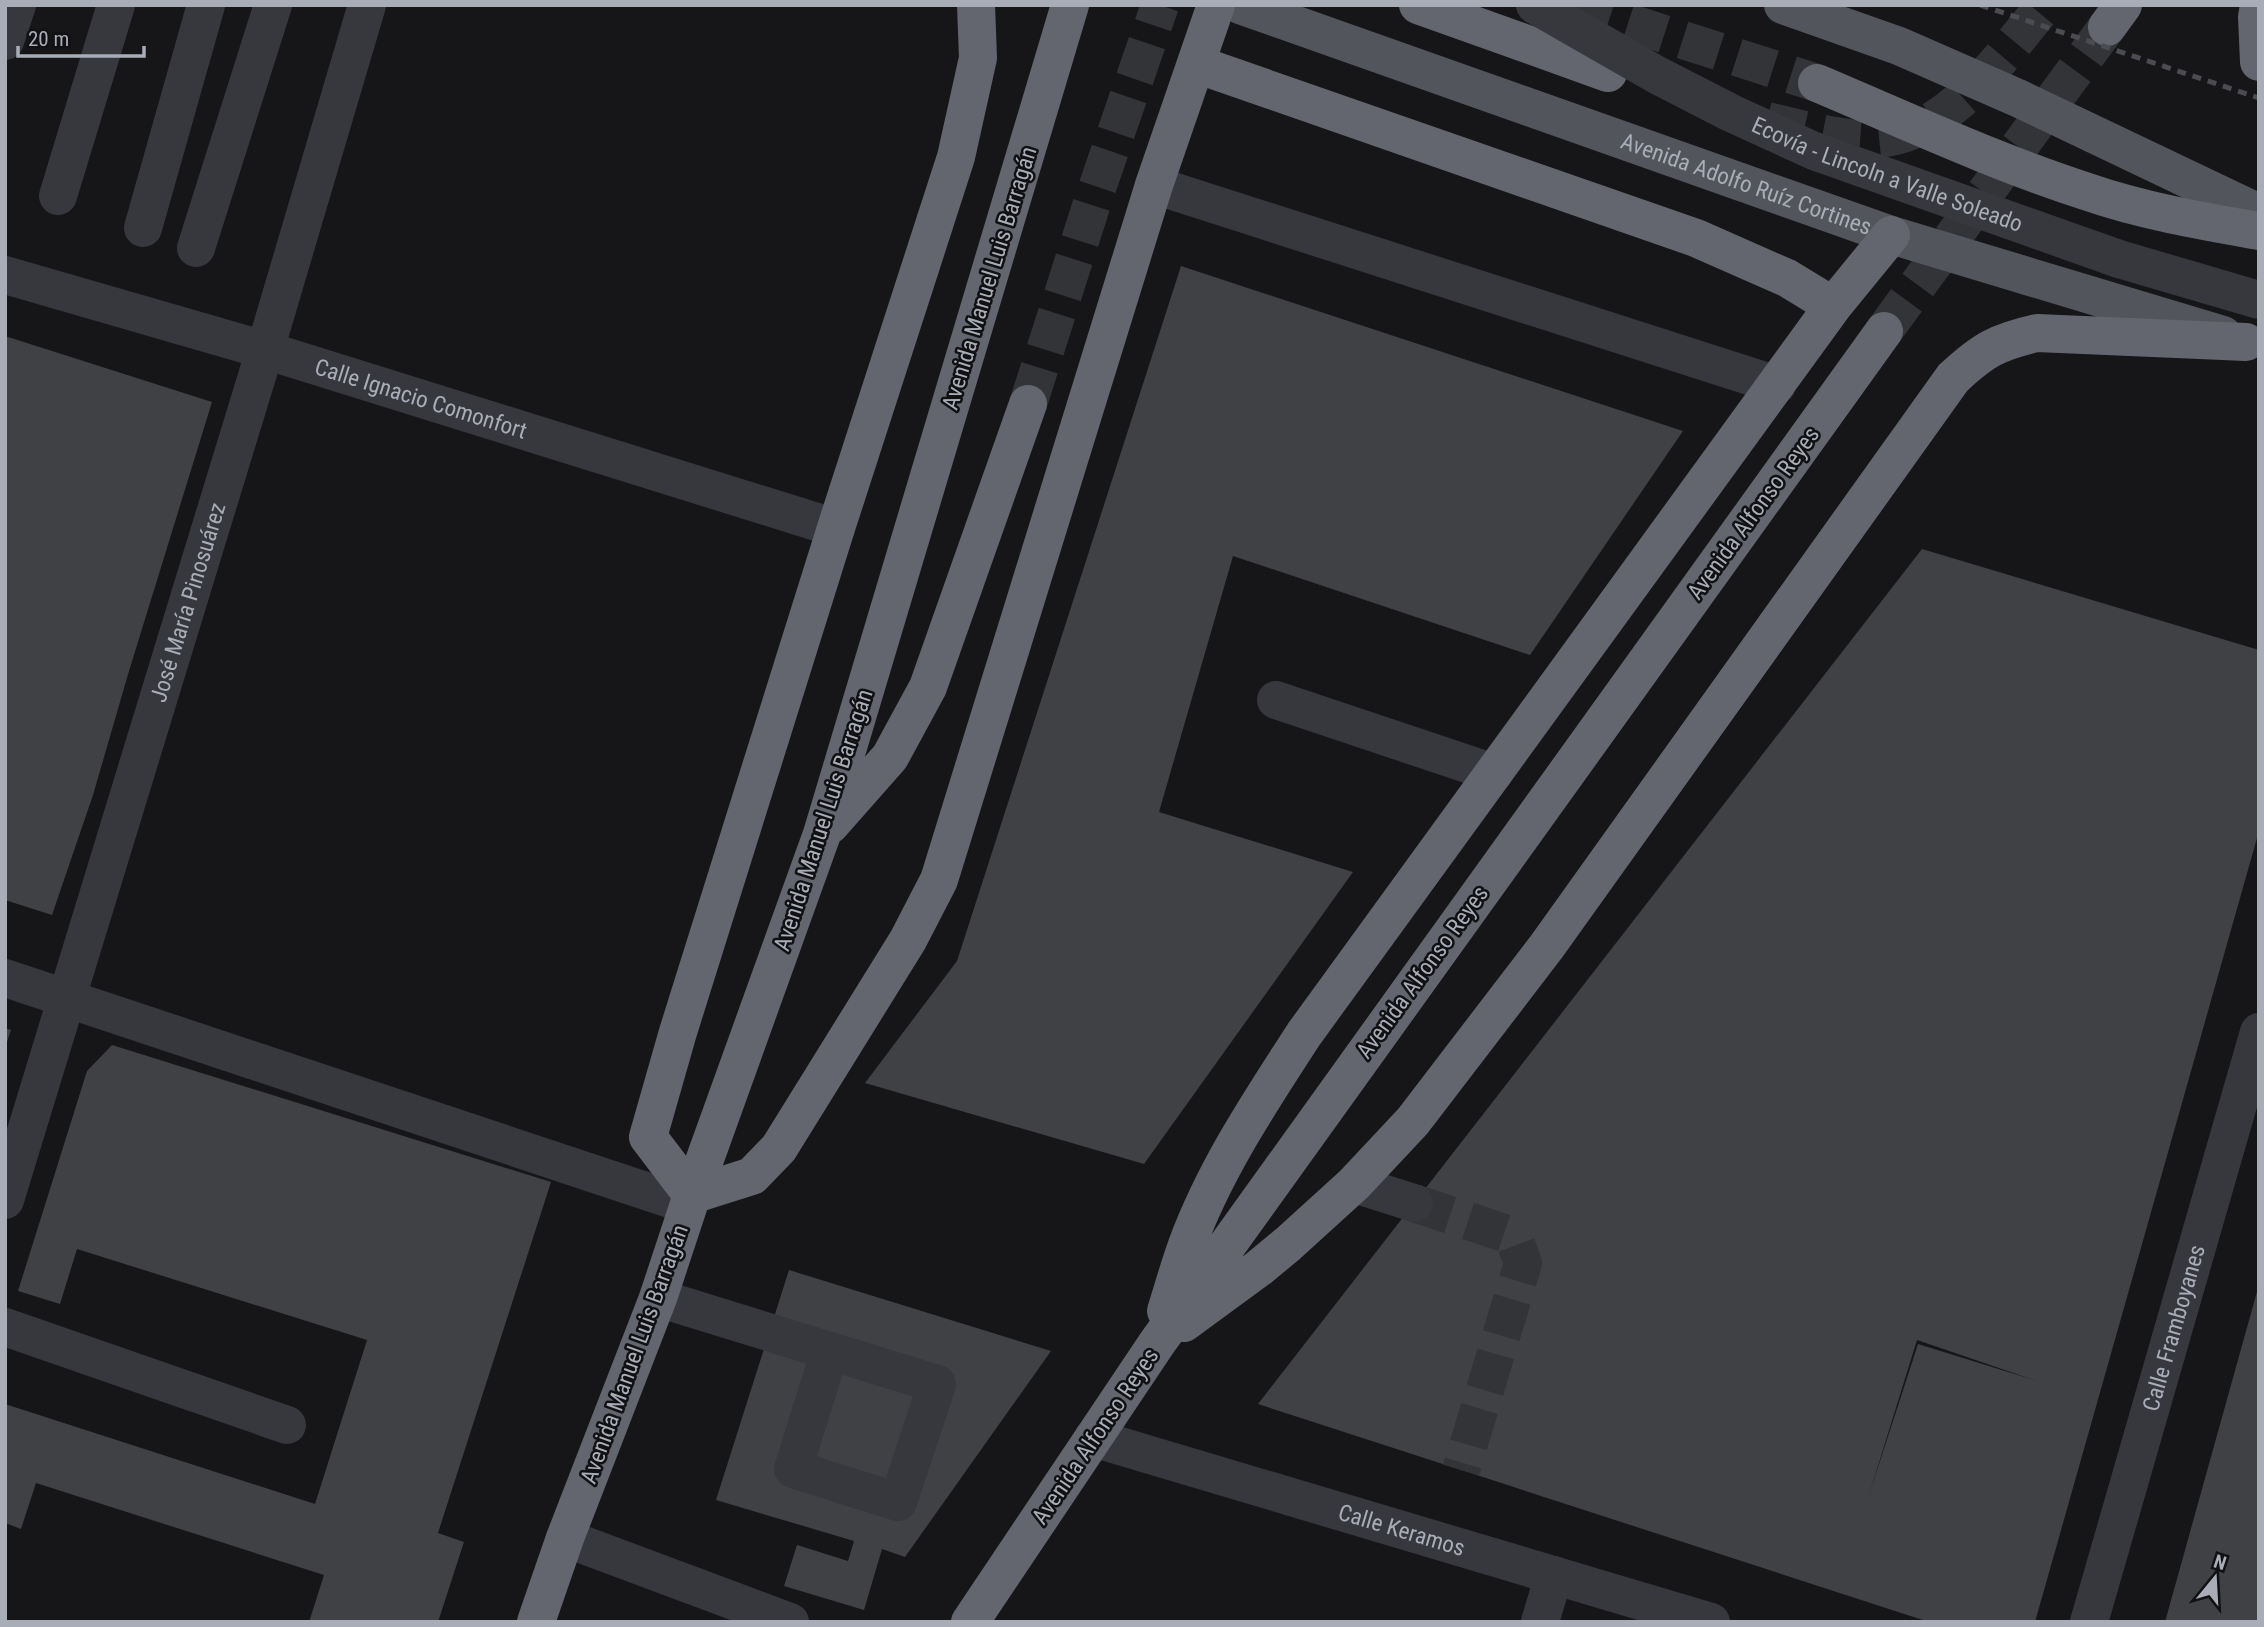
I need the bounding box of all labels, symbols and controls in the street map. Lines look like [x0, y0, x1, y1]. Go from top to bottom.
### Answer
scale bar [18, 14, 144, 58]
text: 20 m [28, 27, 69, 51]
street label: Ecovía - Lincoln a Valle Soleado [1748, 111, 2026, 238]
street label: Avenida Adolfo Ruíz Cortines [1617, 128, 1875, 241]
street label: Avenida Manuel Luis Barragán [937, 143, 1042, 413]
street label: Calle Ignacio Comonfort [312, 353, 530, 445]
street label: Avenida Alfonso Reyes [1682, 422, 1825, 605]
street label: José María Pinosuárez [145, 499, 232, 706]
street label: Avenida Manuel Luis Barragán [768, 686, 879, 954]
street label: Avenida Alfonso Reyes [1351, 881, 1494, 1064]
street label: Avenida Manuel Luis Barragán [575, 1221, 694, 1487]
street label: Calle Framboyanes [2137, 1242, 2211, 1414]
street label: Avenida Alfonso Reyes [1026, 1343, 1164, 1529]
street label: Calle Keramos [1335, 1499, 1468, 1562]
north arrow [2180, 1543, 2250, 1613]
text: N [2211, 1550, 2229, 1575]

